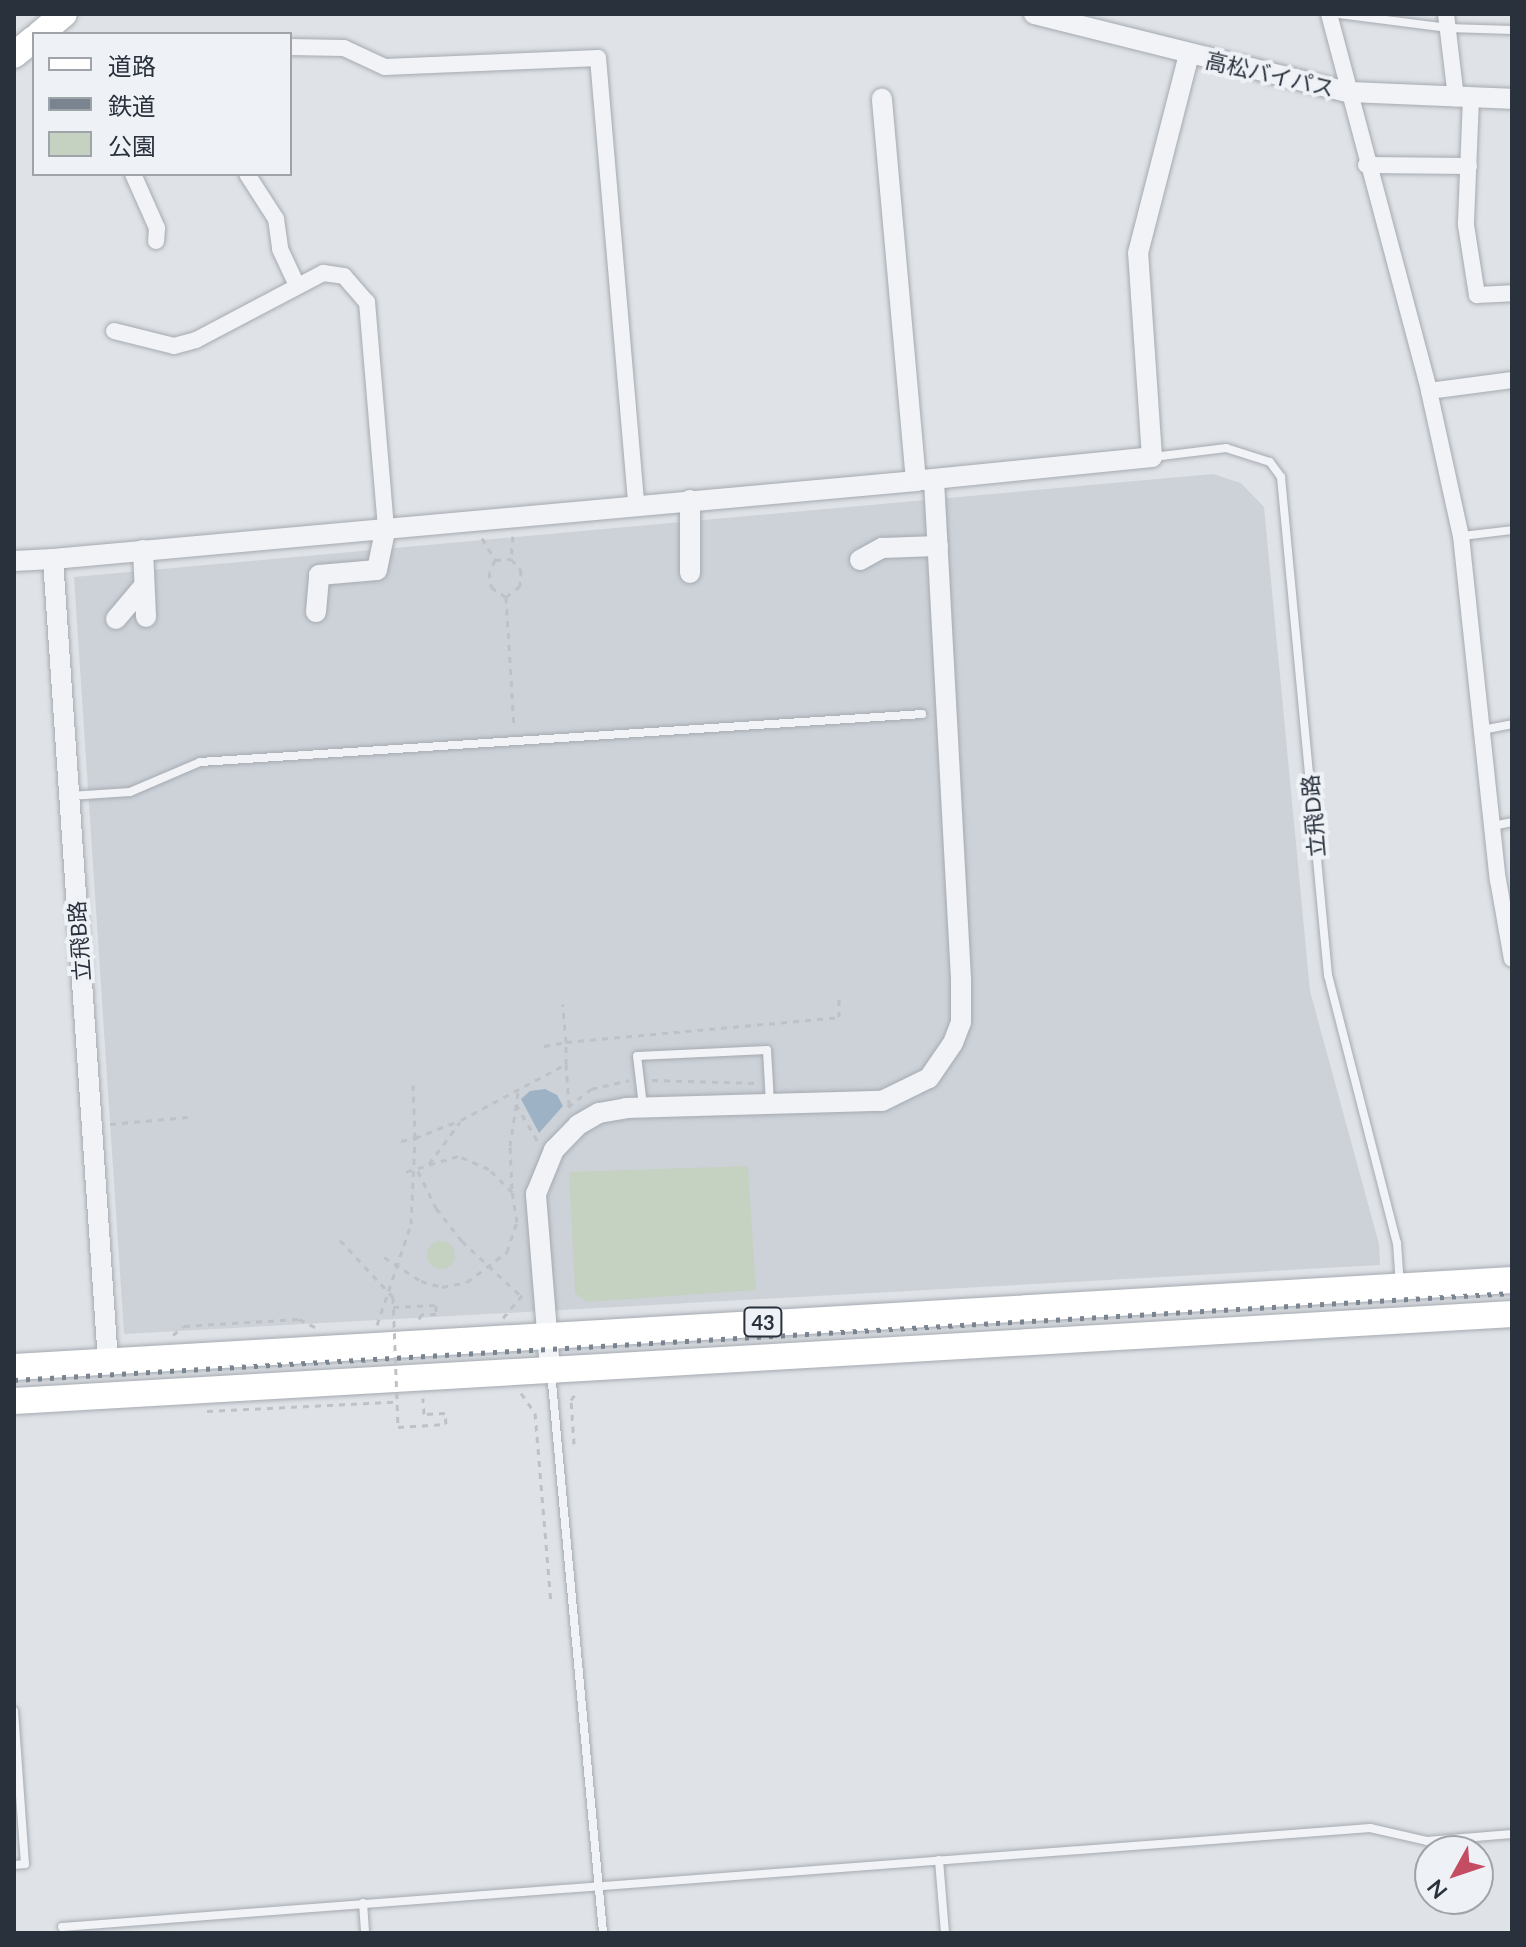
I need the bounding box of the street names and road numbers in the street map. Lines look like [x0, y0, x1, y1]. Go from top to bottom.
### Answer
street label: 高松バイパス [1203, 46, 1337, 102]
street label: 立飛D路 [1296, 774, 1330, 858]
street label: 立飛B路 [63, 900, 95, 982]
road number: 43 [743, 1306, 783, 1338]

